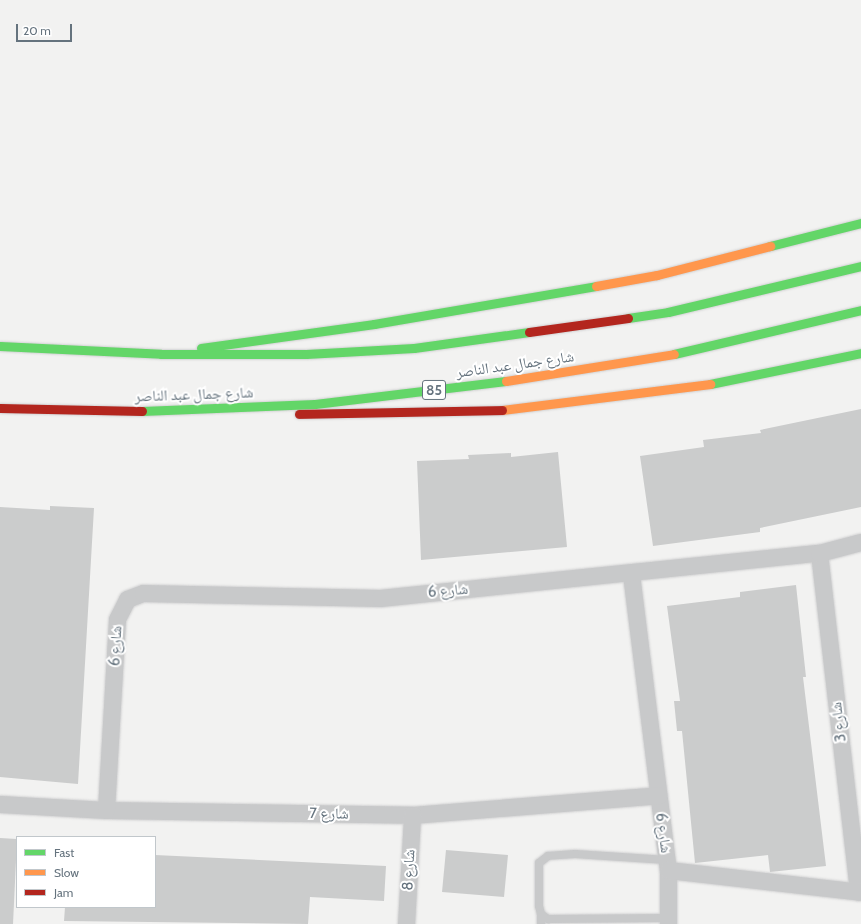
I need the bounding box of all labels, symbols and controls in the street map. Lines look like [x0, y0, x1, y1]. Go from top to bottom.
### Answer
scale bar [18, 16, 74, 42]
text: 20 m [23, 23, 51, 38]
street label: شارع جمال عبد الناصر [455, 348, 575, 382]
road number: 85 [422, 378, 446, 402]
street label: شارع جمال عبد الناصر [134, 384, 254, 406]
street label: شارع 6 [427, 580, 469, 602]
street label: شارع 6 [106, 625, 126, 667]
street label: شارع 3 [828, 701, 850, 743]
street label: شارع 7 [309, 805, 349, 823]
street label: شارع 6 [651, 812, 675, 854]
legend [16, 836, 156, 908]
text: Fast [54, 845, 74, 860]
street label: شارع 8 [399, 849, 419, 891]
text: Slow [54, 865, 79, 880]
text: Jam [54, 885, 73, 900]

